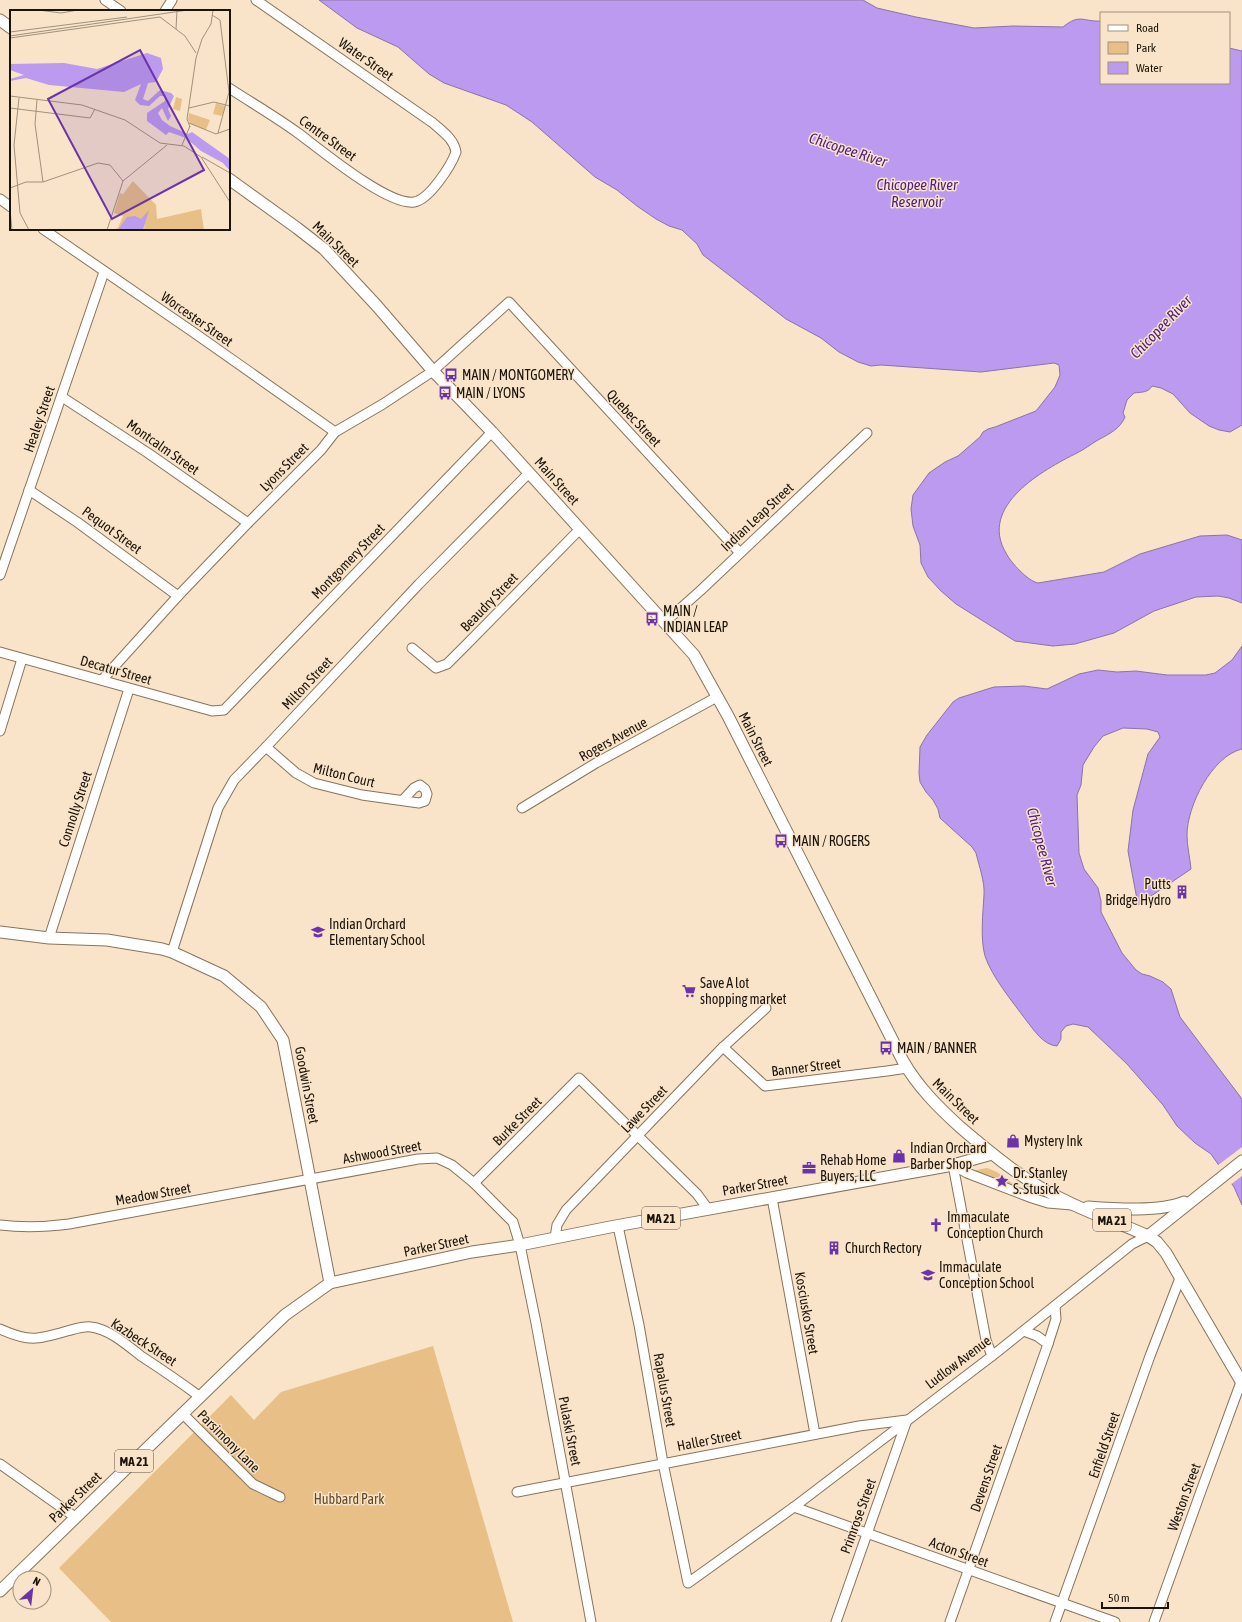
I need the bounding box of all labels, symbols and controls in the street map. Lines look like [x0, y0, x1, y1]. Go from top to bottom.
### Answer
inset map [10, 10, 230, 230]
legend [1100, 12, 1230, 84]
text: Road [1136, 21, 1159, 35]
street label: Water Street [335, 34, 397, 84]
text: Park [1136, 41, 1157, 55]
text: Water [1136, 61, 1163, 75]
street label: Centre Street [296, 112, 360, 164]
water label: Chicopee River [807, 129, 890, 170]
water label: Chicopee River Reservoir [877, 176, 958, 210]
street label: Main Street [309, 218, 363, 270]
street label: Worcester Street [158, 288, 236, 350]
water label: Chicopee River [1126, 291, 1195, 362]
bus stop icon: MAIN / MONTGOMERY [443, 367, 459, 383]
place label: MAIN / MONTGOMERY [462, 367, 575, 383]
street label: Healey Street [20, 384, 58, 454]
bus stop icon: MAIN / LYONS [437, 385, 453, 401]
place label: MAIN / LYONS [456, 385, 525, 401]
street label: Quebec Street [604, 386, 664, 450]
street label: Montcalm Street [124, 416, 202, 478]
street label: Lyons Street [257, 440, 311, 494]
street label: Main Street [531, 454, 583, 508]
street label: Indian Leap Street [718, 479, 796, 555]
street label: Pequot Street [79, 503, 145, 557]
street label: Montgomery Street [308, 520, 388, 602]
street label: Beaudry Street [457, 569, 521, 635]
place label: MAIN / INDIAN LEAP [663, 603, 729, 635]
bus stop icon: MAIN / INDIAN LEAP [644, 611, 660, 627]
street label: Decatur Street [79, 652, 153, 688]
street label: Milton Street [279, 653, 335, 713]
street label: Main Street [736, 709, 776, 769]
street label: Rogers Avenue [576, 714, 650, 764]
street label: Milton Court [311, 760, 377, 790]
street label: Connolly Street [55, 769, 95, 849]
water label: Chicopee River [1024, 806, 1061, 889]
bus stop icon: MAIN / ROGERS [773, 833, 789, 849]
place label: MAIN / ROGERS [792, 833, 870, 849]
place label: Putts Bridge Hydro [1105, 876, 1171, 908]
building icon: Putts Bridge Hydro [1174, 884, 1190, 900]
place label: Indian Orchard Elementary School [329, 916, 425, 948]
school or university icon: Indian Orchard Elementary School [310, 924, 326, 940]
place label: Save A lot shopping market [700, 975, 787, 1007]
supermarket icon: Save A lot shopping market [681, 983, 697, 999]
bus stop icon: MAIN / BANNER [878, 1040, 894, 1056]
place label: MAIN / BANNER [897, 1040, 977, 1056]
street label: Goodwin Street [292, 1045, 322, 1125]
street label: Banner Street [770, 1055, 842, 1079]
street label: Main Street [929, 1075, 983, 1127]
street label: Lawe Street [618, 1082, 670, 1136]
street label: Burke Street [489, 1093, 545, 1149]
shop icon: Mystery Ink [1005, 1133, 1021, 1149]
place label: Mystery Ink [1024, 1133, 1083, 1149]
street label: Ashwood Street [342, 1137, 422, 1167]
place label: Indian Orchard Barber Shop [910, 1140, 987, 1172]
shop icon: Indian Orchard Barber Shop [891, 1148, 907, 1164]
place label: Rehab Home Buyers, LLC [820, 1152, 886, 1184]
office icon: Rehab Home Buyers, LLC [801, 1160, 817, 1176]
place label: Dr. Stanley S. Stusick [1013, 1165, 1068, 1197]
street label: Parker Street [721, 1171, 789, 1199]
place icon: Dr. Stanley S. Stusick [994, 1173, 1010, 1189]
street label: Meadow Street [114, 1179, 192, 1209]
road number: MA 21 [642, 1207, 680, 1229]
place label: Immaculate Conception Church [947, 1209, 1043, 1241]
road number: MA 21 [1093, 1209, 1131, 1231]
church icon: Immaculate Conception Church [928, 1217, 944, 1233]
street label: Parker Street [402, 1230, 470, 1260]
building icon: Church Rectory [826, 1240, 842, 1256]
place label: Church Rectory [845, 1240, 922, 1256]
place label: Immaculate Conception School [939, 1259, 1034, 1291]
school or university icon: Immaculate Conception School [920, 1267, 936, 1283]
street label: Kosciusko Street [792, 1271, 822, 1355]
street label: Kazbeck Street [108, 1315, 180, 1369]
street label: Ludlow Avenue [922, 1332, 994, 1392]
street label: Rapalus Street [651, 1352, 679, 1428]
street label: Pulaski Street [555, 1395, 585, 1467]
street label: Parsimony Lane [194, 1406, 264, 1476]
street label: Enfield Street [1085, 1410, 1123, 1480]
street label: Haller Street [676, 1426, 742, 1454]
street label: Devens Street [967, 1442, 1005, 1514]
road number: MA 21 [115, 1450, 153, 1472]
street label: Weston Street [1164, 1461, 1204, 1533]
street label: Parker Street [46, 1468, 104, 1526]
street label: Primrose Street [837, 1476, 879, 1556]
park label: Hubbard Park [314, 1491, 384, 1507]
street label: Acton Street [927, 1534, 991, 1570]
north arrow [12, 1570, 52, 1610]
text: N [31, 1574, 42, 1588]
scale bar [1102, 1584, 1168, 1610]
text: 50 m [1108, 1591, 1130, 1605]

